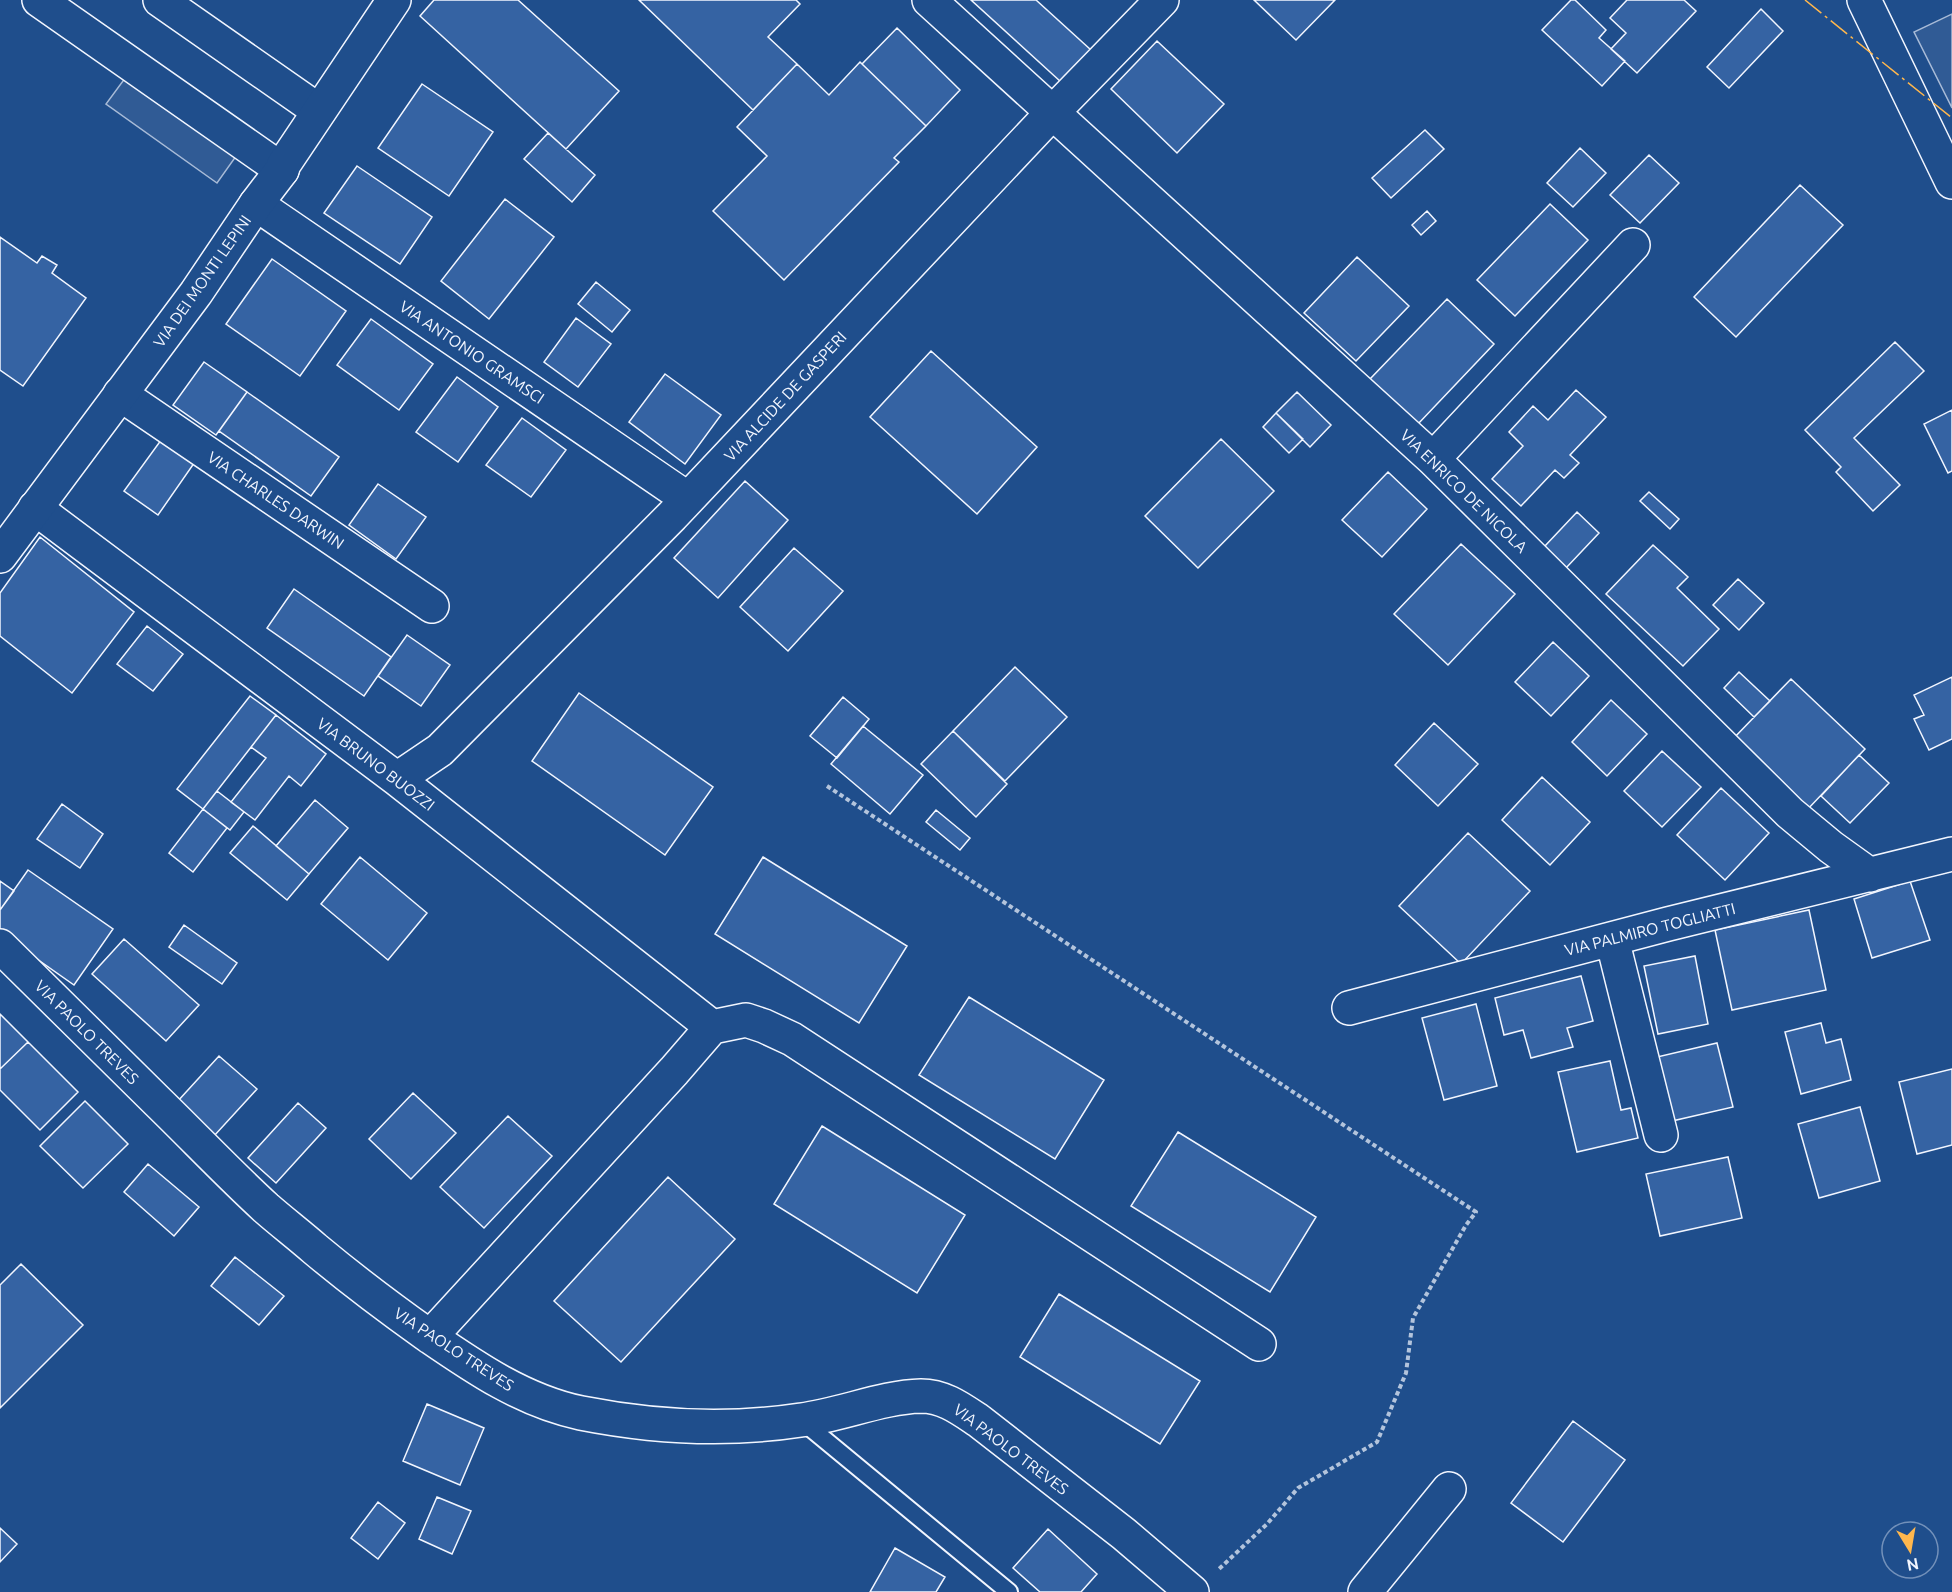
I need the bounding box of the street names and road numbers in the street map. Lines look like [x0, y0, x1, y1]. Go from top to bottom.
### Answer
street label: VIA DEI MONTI LEPINI [150, 212, 254, 350]
street label: VIA ANTONIO GRAMSCI [396, 297, 548, 407]
street label: VIA ALCIDE DE GASPERI [720, 328, 850, 464]
street label: VIA ENRICO DE NICOLA [1397, 426, 1531, 557]
street label: VIA CHARLES DARWIN [204, 448, 348, 552]
street label: VIA BRUNO BUOZZI [314, 714, 438, 814]
street label: VIA PALMIRO TOGLIATTI [1563, 899, 1737, 959]
street label: VIA PAOLO TREVES [31, 976, 143, 1088]
street label: VIA PAOLO TREVES [391, 1304, 517, 1394]
street label: VIA PAOLO TREVES [950, 1400, 1072, 1498]

